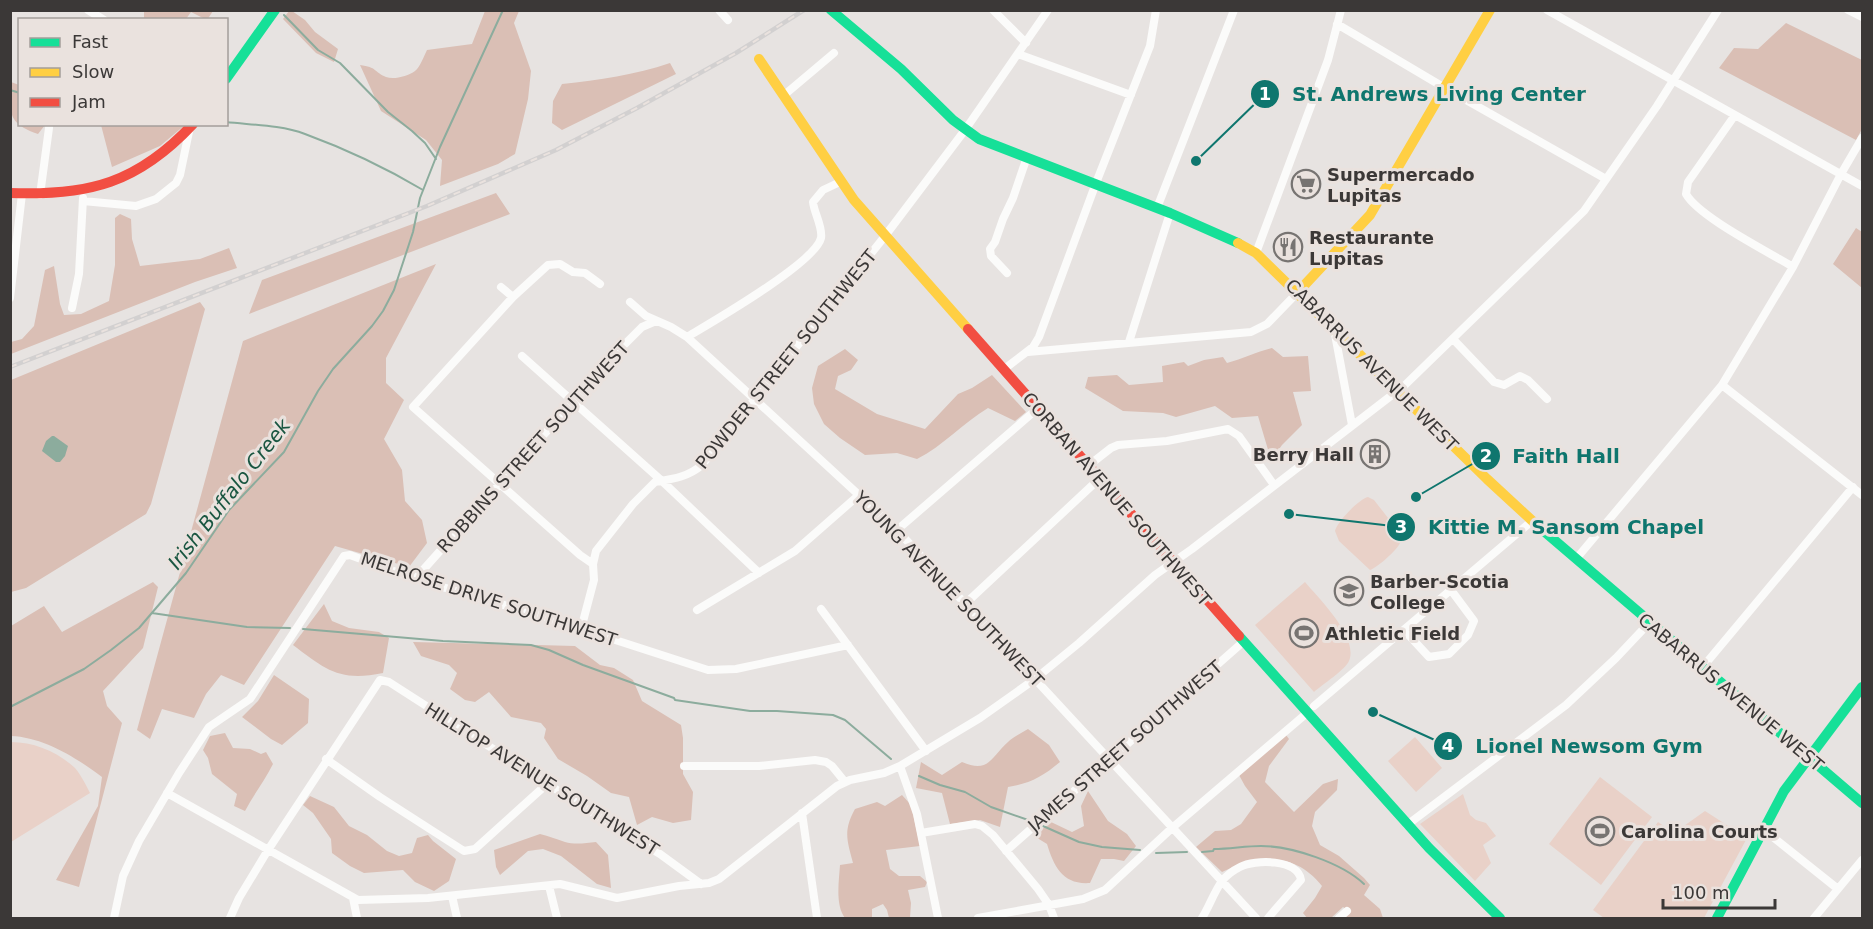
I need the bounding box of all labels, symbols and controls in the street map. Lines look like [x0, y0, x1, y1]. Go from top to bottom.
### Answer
legend [18, 18, 228, 126]
text: Fast [72, 31, 108, 52]
text: Slow [72, 61, 114, 82]
callout: St. Andrews Living Center [1250, 75, 1598, 113]
text: St. Andrews Living Center [1292, 82, 1586, 106]
text: 1 [1259, 83, 1271, 104]
text: Jam [71, 91, 106, 112]
place label: Supermercado Lupitas [1327, 164, 1475, 206]
supermarket icon: Supermercado Lupitas [1290, 168, 1322, 200]
place label: Restaurante Lupitas [1309, 227, 1434, 269]
restaurant icon: Restaurante Lupitas [1272, 231, 1304, 263]
street label: POWDER STREET SOUTHWEST [691, 245, 881, 473]
street label: CABARRUS AVENUE WEST [1281, 274, 1463, 456]
street label: ROBBINS STREET SOUTHWEST [433, 336, 634, 557]
street label: CORBAN AVENUE SOUTHWEST [1018, 388, 1216, 611]
water label: Irish Buffalo Creek [163, 413, 296, 574]
callout: Faith Hall [1471, 437, 1632, 475]
building icon: Berry Hall [1359, 438, 1391, 470]
place label: Berry Hall [1253, 444, 1354, 465]
text: Faith Hall [1512, 444, 1620, 468]
text: 2 [1480, 445, 1492, 466]
street label: YOUNG AVENUE SOUTHWEST [849, 486, 1049, 692]
callout: Kittie M. Sansom Chapel [1386, 508, 1716, 546]
text: Kittie M. Sansom Chapel [1428, 515, 1704, 539]
text: 3 [1395, 516, 1407, 537]
street label: MELROSE DRIVE SOUTHWEST [358, 548, 621, 651]
place label: Barber-Scotia College [1370, 571, 1509, 613]
school or university icon: Barber-Scotia College [1333, 575, 1365, 607]
street label: CABARRUS AVENUE WEST [1634, 608, 1829, 776]
sports icon: Athletic Field [1288, 617, 1320, 649]
place label: Athletic Field [1325, 623, 1460, 644]
street label: JAMES STREET SOUTHWEST [1023, 655, 1227, 837]
street label: HILLTOP AVENUE SOUTHWEST [421, 698, 664, 860]
callout: Lionel Newsom Gym [1433, 727, 1714, 765]
text: Lionel Newsom Gym [1475, 734, 1703, 758]
text: 4 [1442, 735, 1454, 756]
sports icon: Carolina Courts [1584, 815, 1616, 847]
place label: Carolina Courts [1621, 821, 1778, 842]
scale bar [1663, 872, 1776, 910]
text: 100 m [1672, 882, 1730, 903]

